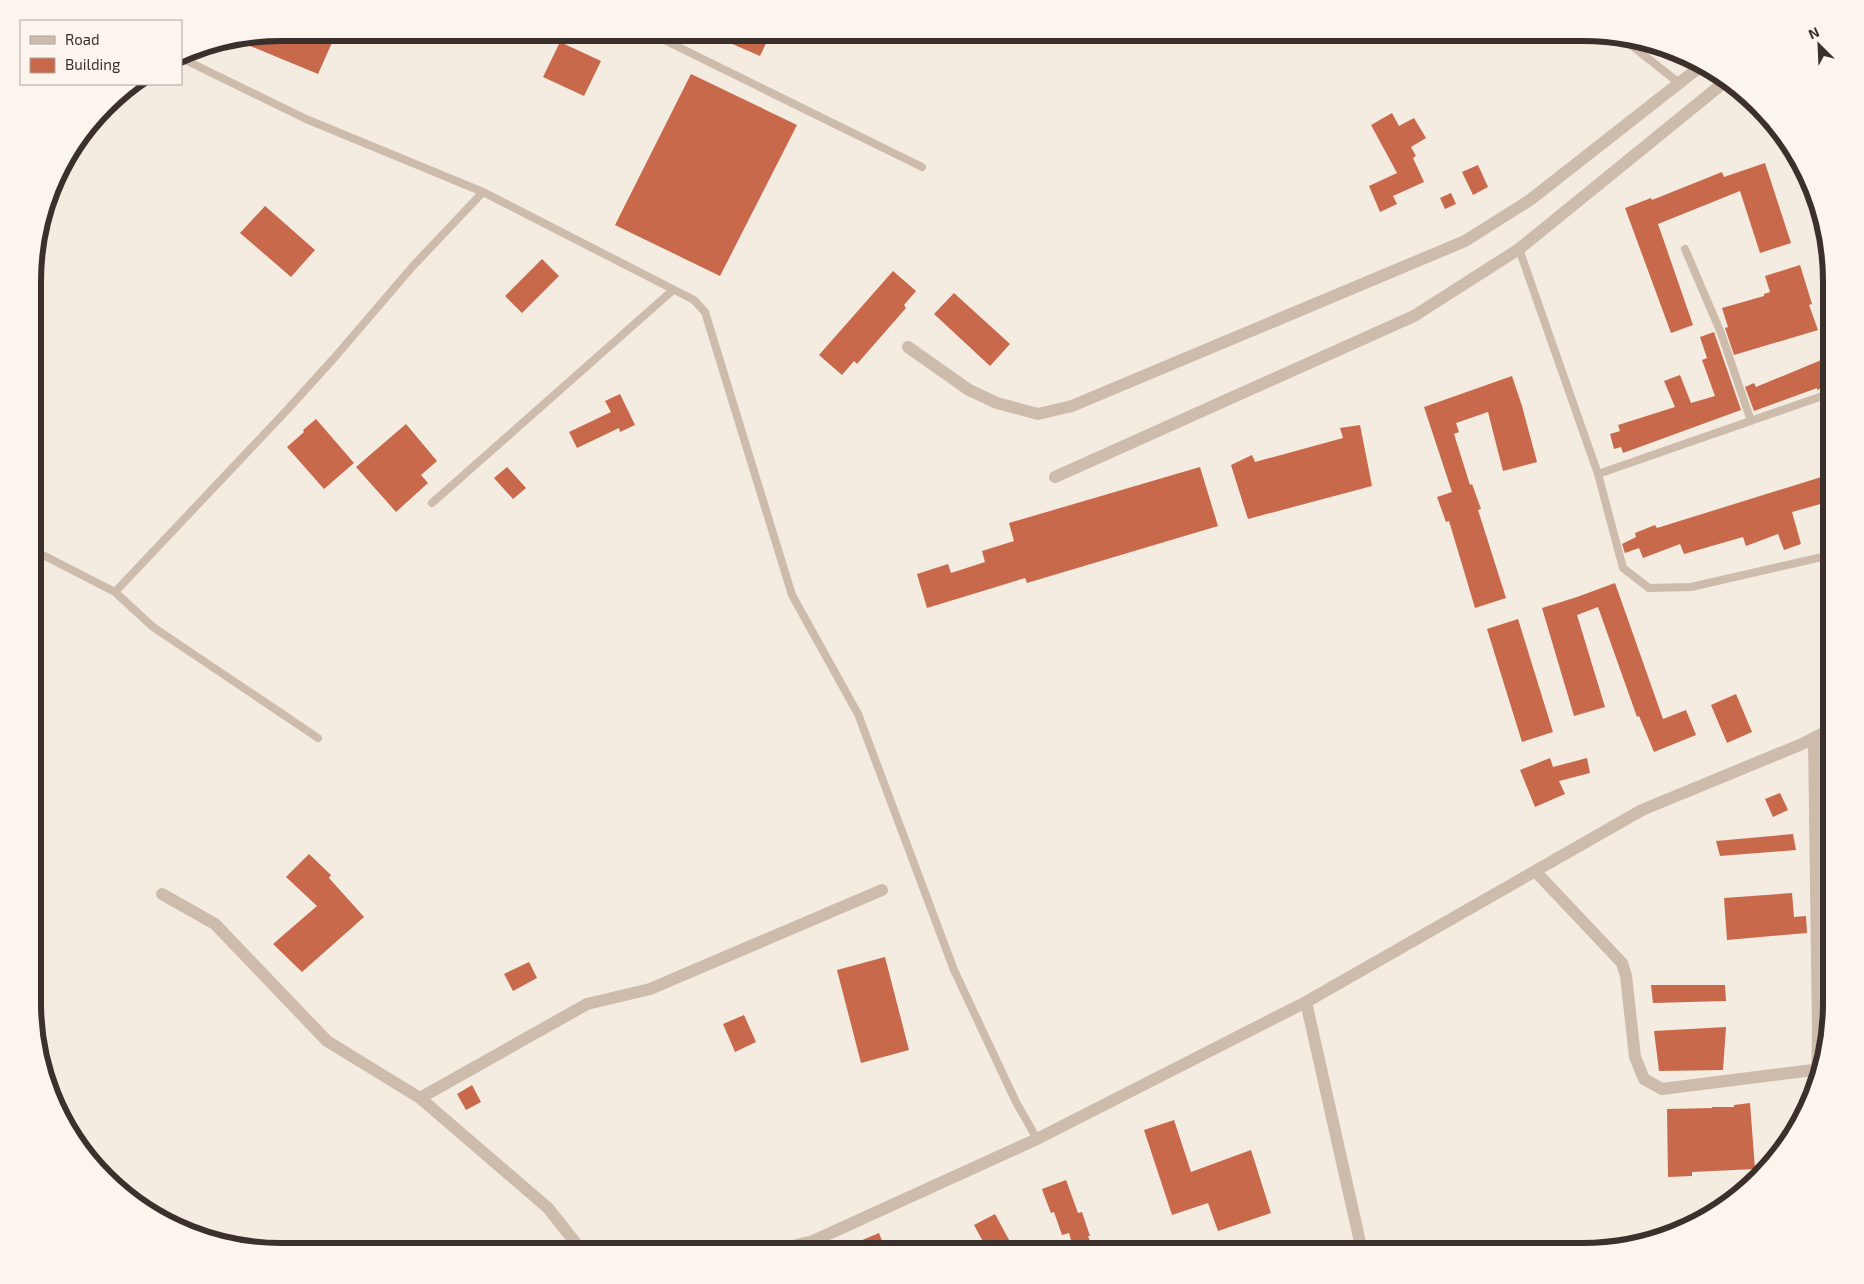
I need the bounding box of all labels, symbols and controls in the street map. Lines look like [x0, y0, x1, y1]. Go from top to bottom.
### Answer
legend [20, 20, 182, 85]
north arrow [1794, 20, 1844, 70]
text: N [1805, 23, 1822, 42]
text: Road [65, 30, 100, 48]
text: Building [65, 55, 121, 73]

